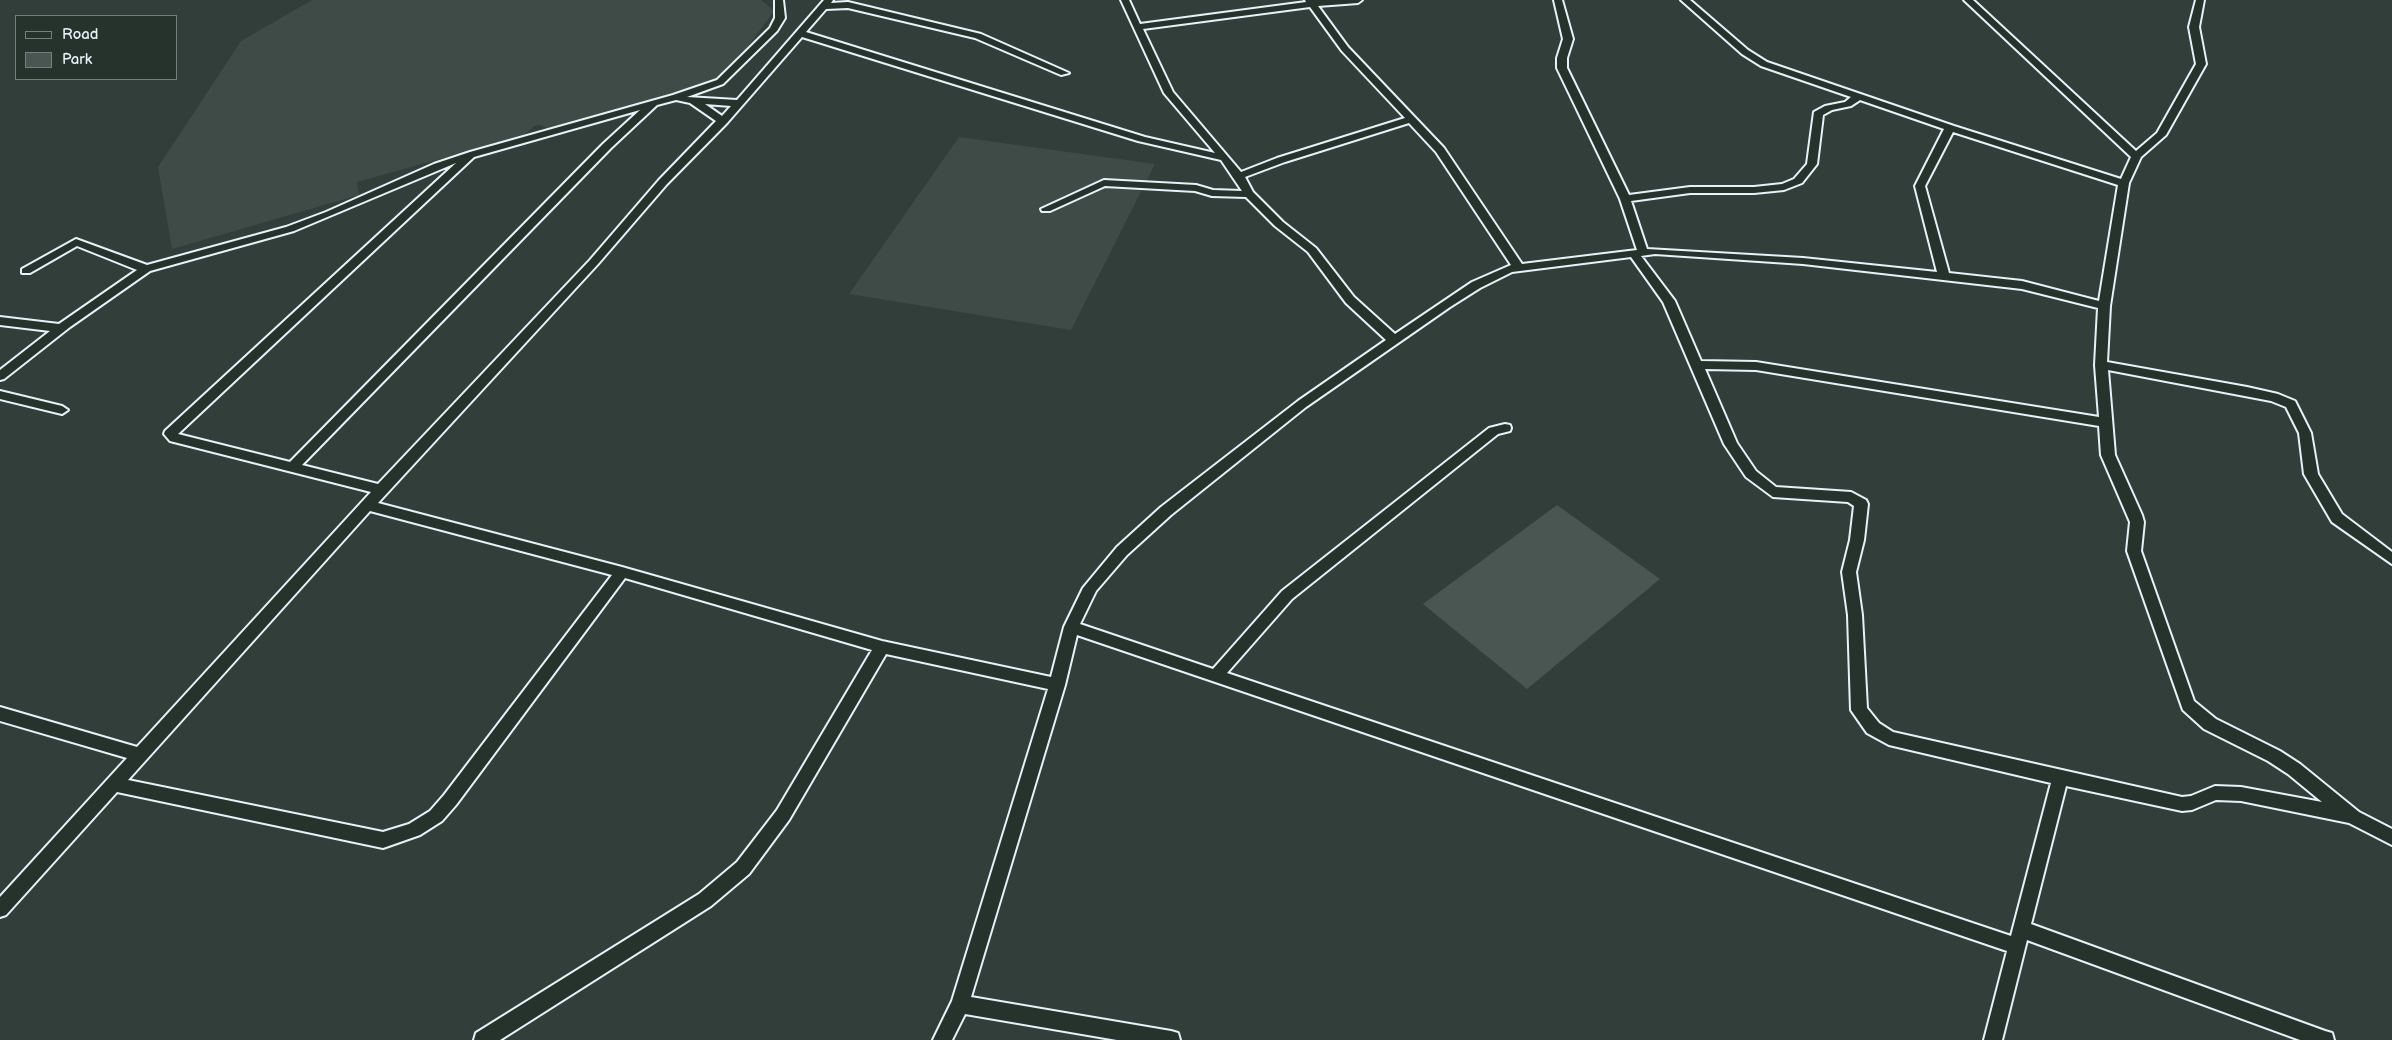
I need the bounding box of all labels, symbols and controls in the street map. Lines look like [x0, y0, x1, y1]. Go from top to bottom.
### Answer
legend [15, 15, 178, 80]
text: Road [62, 25, 98, 44]
text: Park [62, 50, 92, 69]

